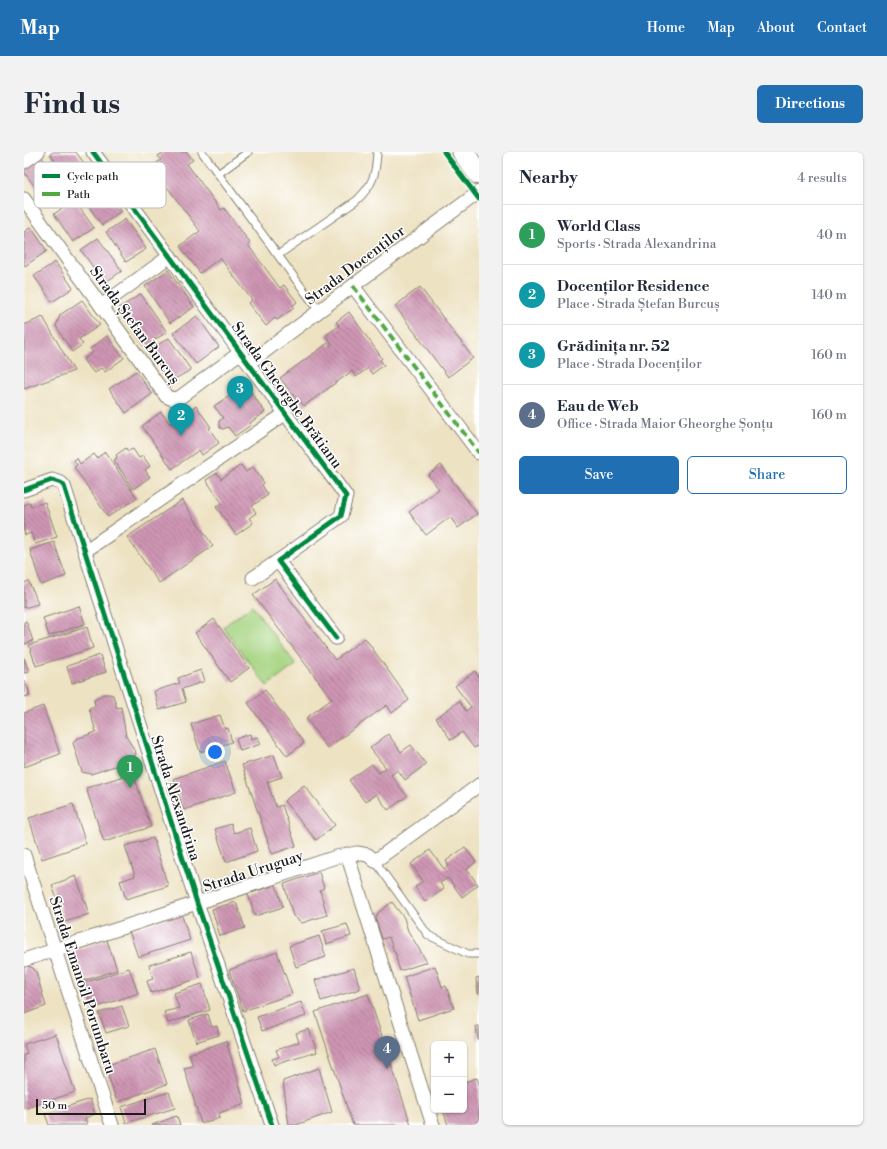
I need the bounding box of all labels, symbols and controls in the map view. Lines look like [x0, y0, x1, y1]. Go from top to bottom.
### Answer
text: Map [20, 16, 60, 40]
text: Home [647, 19, 685, 37]
text: Map [707, 19, 735, 37]
text: About [757, 19, 795, 37]
text: Contact [817, 19, 867, 37]
button: Directions [757, 85, 863, 123]
text: Find us [24, 87, 120, 122]
legend [34, 162, 166, 208]
text: Nearby [519, 167, 578, 189]
text: Cycle path [67, 170, 119, 184]
text: 4 results [797, 170, 847, 186]
text: Path [67, 188, 91, 202]
text: World Class [557, 217, 641, 236]
street label: Strada Docenților [301, 221, 410, 309]
text: 1 [529, 227, 535, 243]
text: 40 m [817, 227, 847, 243]
text: Sports · Strada Alexandrina [557, 236, 716, 252]
street label: Strada Ștefan Burcuș [85, 262, 184, 388]
text: Docenților Residence [557, 277, 709, 296]
text: 2 [528, 287, 536, 303]
text: 140 m [811, 287, 847, 303]
text: Place · Strada Ștefan Burcuș [557, 296, 720, 312]
street label: Strada Gheorghe Brătianu [227, 318, 346, 473]
text: Grădinița nr. 52 [557, 337, 670, 356]
text: 3 [528, 347, 536, 363]
text: 160 m [811, 347, 847, 363]
text: Place · Strada Docenților [557, 356, 702, 372]
pin: 3 [227, 376, 253, 409]
text: Eau de Web [557, 397, 639, 416]
pin: 2 [168, 403, 194, 436]
text: 4 [528, 407, 536, 423]
text: 160 m [811, 407, 847, 423]
text: Office · Strada Maior Gheorghe Șonțu [557, 416, 773, 432]
button: Save [519, 456, 679, 494]
button: Share [687, 456, 847, 494]
street label: Strada Alexandrina [146, 733, 205, 864]
your location [205, 742, 225, 762]
pin: 1 [117, 755, 143, 788]
street label: Strada Uruguay [201, 846, 306, 897]
street label: Strada Emanoil Porumbaru [45, 894, 120, 1077]
pin: 4 [374, 1036, 400, 1069]
map controls [431, 1041, 467, 1113]
button: + [431, 1041, 467, 1077]
button: − [431, 1077, 467, 1113]
scale bar [36, 1097, 146, 1116]
text: 50 m [42, 1099, 67, 1113]

